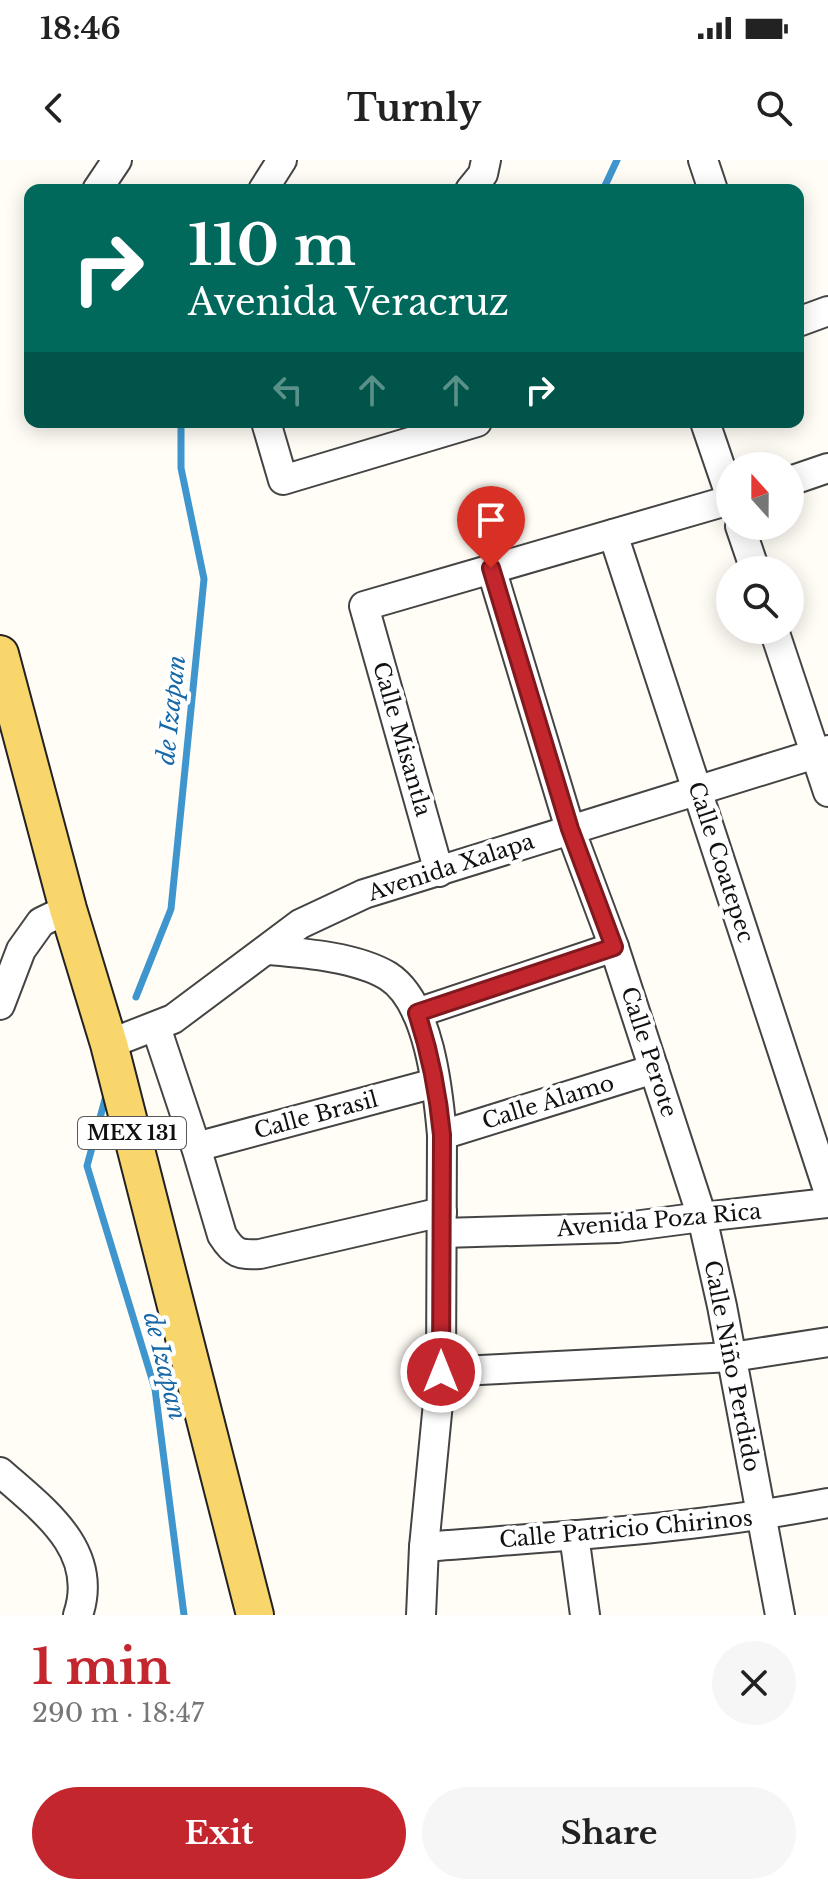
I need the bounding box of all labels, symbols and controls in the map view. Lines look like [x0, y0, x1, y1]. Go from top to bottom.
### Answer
text: 18:46 [40, 10, 121, 47]
icon: back [32, 86, 76, 130]
text: Turnly [347, 86, 481, 131]
icon: search [752, 86, 796, 130]
text: 110 m [188, 211, 356, 280]
icon: right [56, 216, 160, 320]
text: Avenida Veracruz [188, 280, 509, 325]
icon: left [266, 368, 310, 412]
icon: ahead [350, 368, 394, 412]
icon: ahead [434, 368, 478, 412]
icon: right [518, 368, 562, 412]
north arrow [716, 452, 804, 540]
map controls [716, 452, 804, 644]
pin [457, 486, 525, 568]
icon: arrive [469, 498, 513, 542]
button: search [716, 556, 804, 644]
water label: de Izapan [151, 654, 191, 766]
street label: Calle Misantla [367, 659, 437, 820]
street label: Calle Coatepec [682, 778, 760, 946]
street label: Avenida Xalapa [363, 827, 538, 907]
street label: Calle Perote [615, 983, 683, 1121]
street label: Calle Álamo [478, 1068, 617, 1135]
street label: Calle Brasil [251, 1085, 381, 1145]
road number: MEX 131 [78, 1117, 186, 1149]
street label: Avenida Poza Rica [555, 1198, 763, 1242]
street label: Calle Niño Perdido [698, 1258, 766, 1474]
water label: de Izapan [138, 1309, 192, 1423]
position arrow [399, 1330, 483, 1414]
street label: Calle Patricio Chirinos [498, 1504, 754, 1554]
text: 1 min [32, 1637, 171, 1697]
button: close [712, 1641, 796, 1725]
text: 290 m · 18:47 [32, 1697, 204, 1729]
button: Exit [32, 1787, 406, 1879]
button: Share [422, 1787, 796, 1879]

